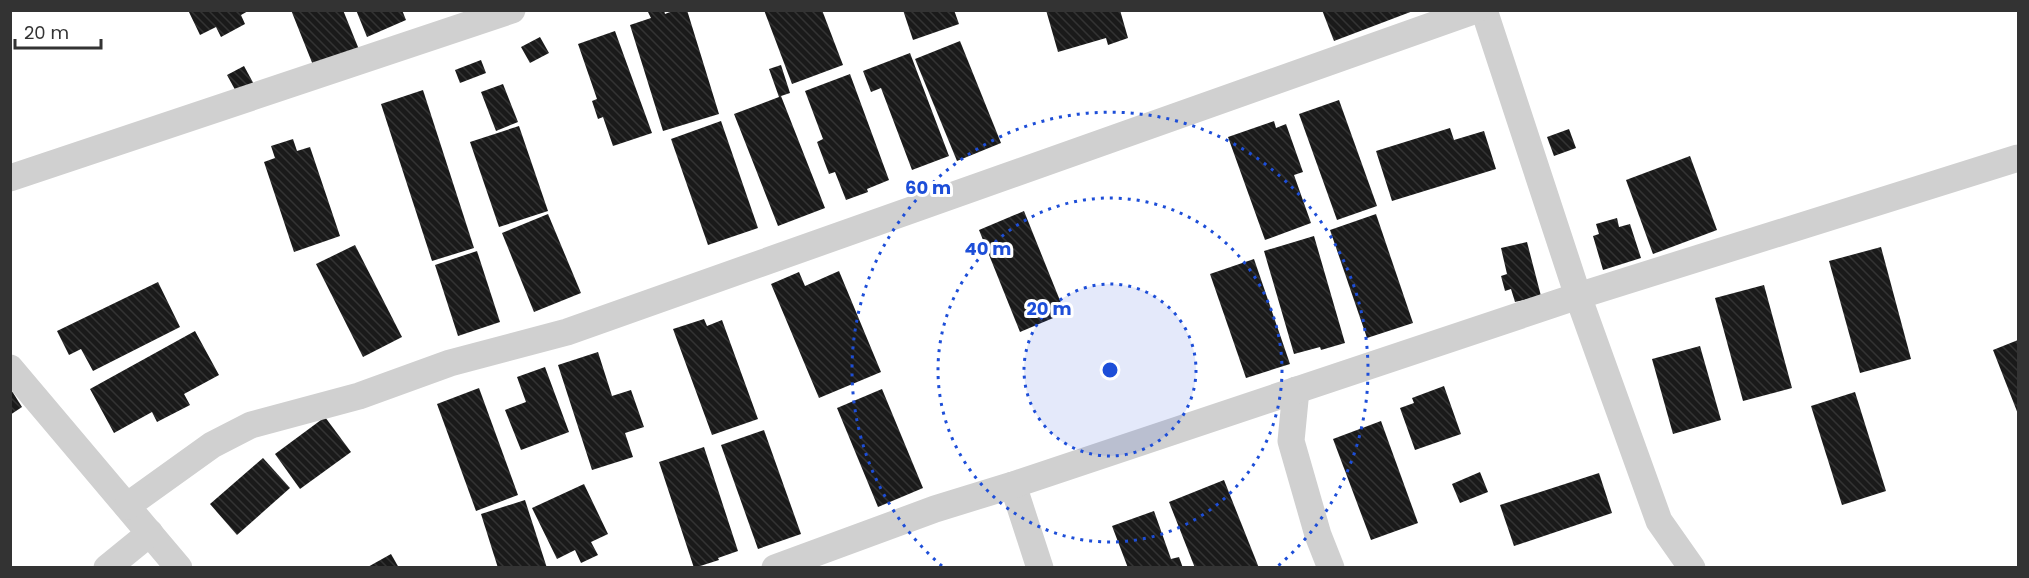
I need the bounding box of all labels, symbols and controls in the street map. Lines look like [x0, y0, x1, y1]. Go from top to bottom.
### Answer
scale bar [15, 12, 100, 50]
text: 20 m [24, 20, 69, 45]
text: 60 m [905, 175, 951, 200]
text: 40 m [965, 236, 1011, 261]
text: 20 m [1027, 296, 1071, 321]
centre of rings [1100, 360, 1120, 380]

